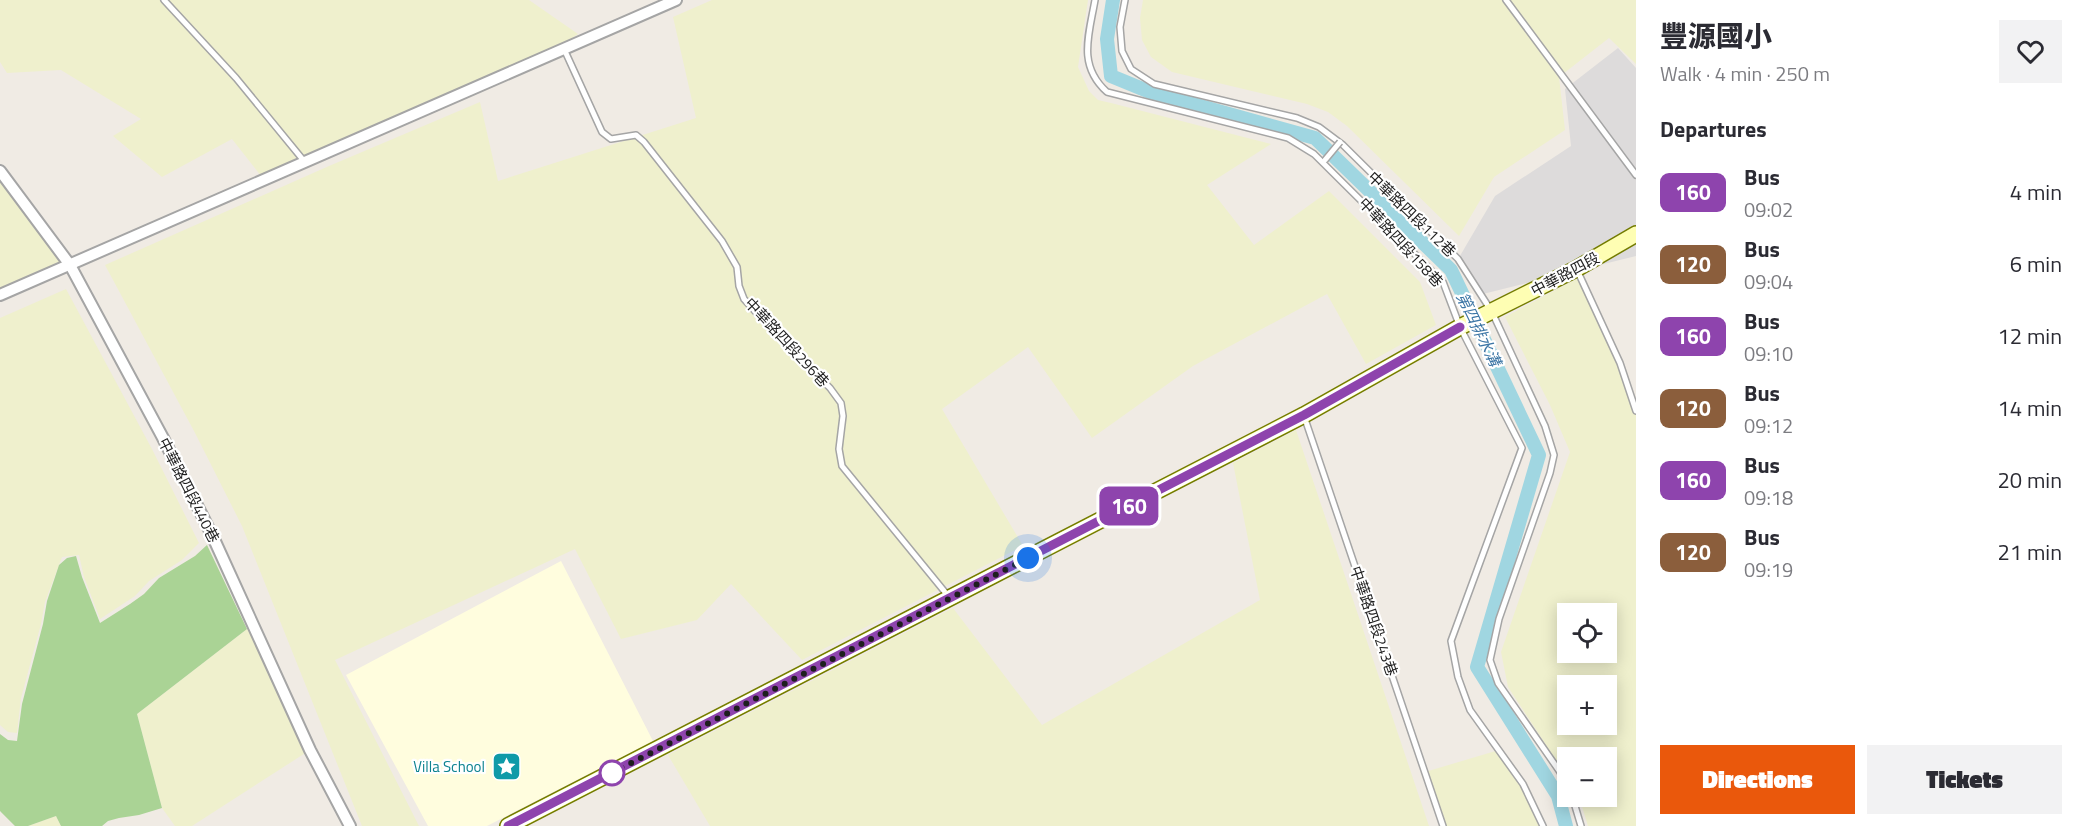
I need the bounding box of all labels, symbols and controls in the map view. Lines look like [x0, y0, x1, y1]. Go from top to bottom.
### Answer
text: 豐源國小 [1660, 14, 1772, 57]
button: heart [1999, 20, 2062, 83]
text: Walk · 4 min · 250 m [1660, 58, 1830, 89]
text: Departures [1660, 112, 1767, 146]
text: Bus [1744, 160, 1780, 194]
street label: 中華路四段112巷 [1363, 166, 1461, 262]
text: 4 min [2010, 175, 2062, 209]
text: 160 [1675, 176, 1711, 208]
street label: 中華路四段158巷 [1353, 192, 1449, 292]
text: 09:02 [1744, 194, 1793, 225]
text: Bus [1744, 232, 1780, 266]
street label: 中華路四段 [1526, 246, 1604, 302]
text: 6 min [2010, 247, 2062, 281]
text: 120 [1675, 248, 1711, 280]
text: 09:04 [1744, 266, 1793, 297]
water label: 第四排水溝 [1451, 288, 1508, 372]
street label: 中華路四段296巷 [739, 292, 835, 392]
text: Bus [1744, 304, 1780, 338]
text: 12 min [1997, 319, 2062, 353]
text: 160 [1675, 320, 1711, 352]
text: 09:10 [1744, 338, 1793, 369]
text: Bus [1744, 376, 1780, 410]
text: 14 min [1997, 391, 2062, 425]
text: 120 [1675, 392, 1711, 424]
text: 09:12 [1744, 410, 1793, 441]
street label: 中華路四段440巷 [153, 433, 225, 547]
text: Bus [1744, 448, 1780, 482]
text: 20 min [1997, 463, 2062, 497]
text: 160 [1675, 464, 1711, 496]
text: 09:18 [1744, 482, 1793, 513]
line badge: 160 [1094, 486, 1164, 526]
text: 160 [1111, 490, 1147, 522]
text: Bus [1744, 520, 1780, 554]
text: 21 min [1997, 535, 2062, 569]
text: 120 [1675, 536, 1711, 568]
your location [1013, 543, 1043, 573]
text: 09:19 [1744, 554, 1793, 585]
street label: 中華路四段243巷 [1344, 563, 1404, 679]
map controls [1557, 603, 1617, 807]
button: locate [1557, 603, 1617, 663]
button: + [1557, 675, 1617, 735]
button: Directions [1660, 745, 1855, 814]
button: Tickets [1867, 745, 2062, 814]
button: − [1557, 747, 1617, 807]
place icon: Villa School [490, 750, 522, 782]
place label: Villa School [413, 755, 485, 778]
unlabelled marker [599, 760, 625, 786]

